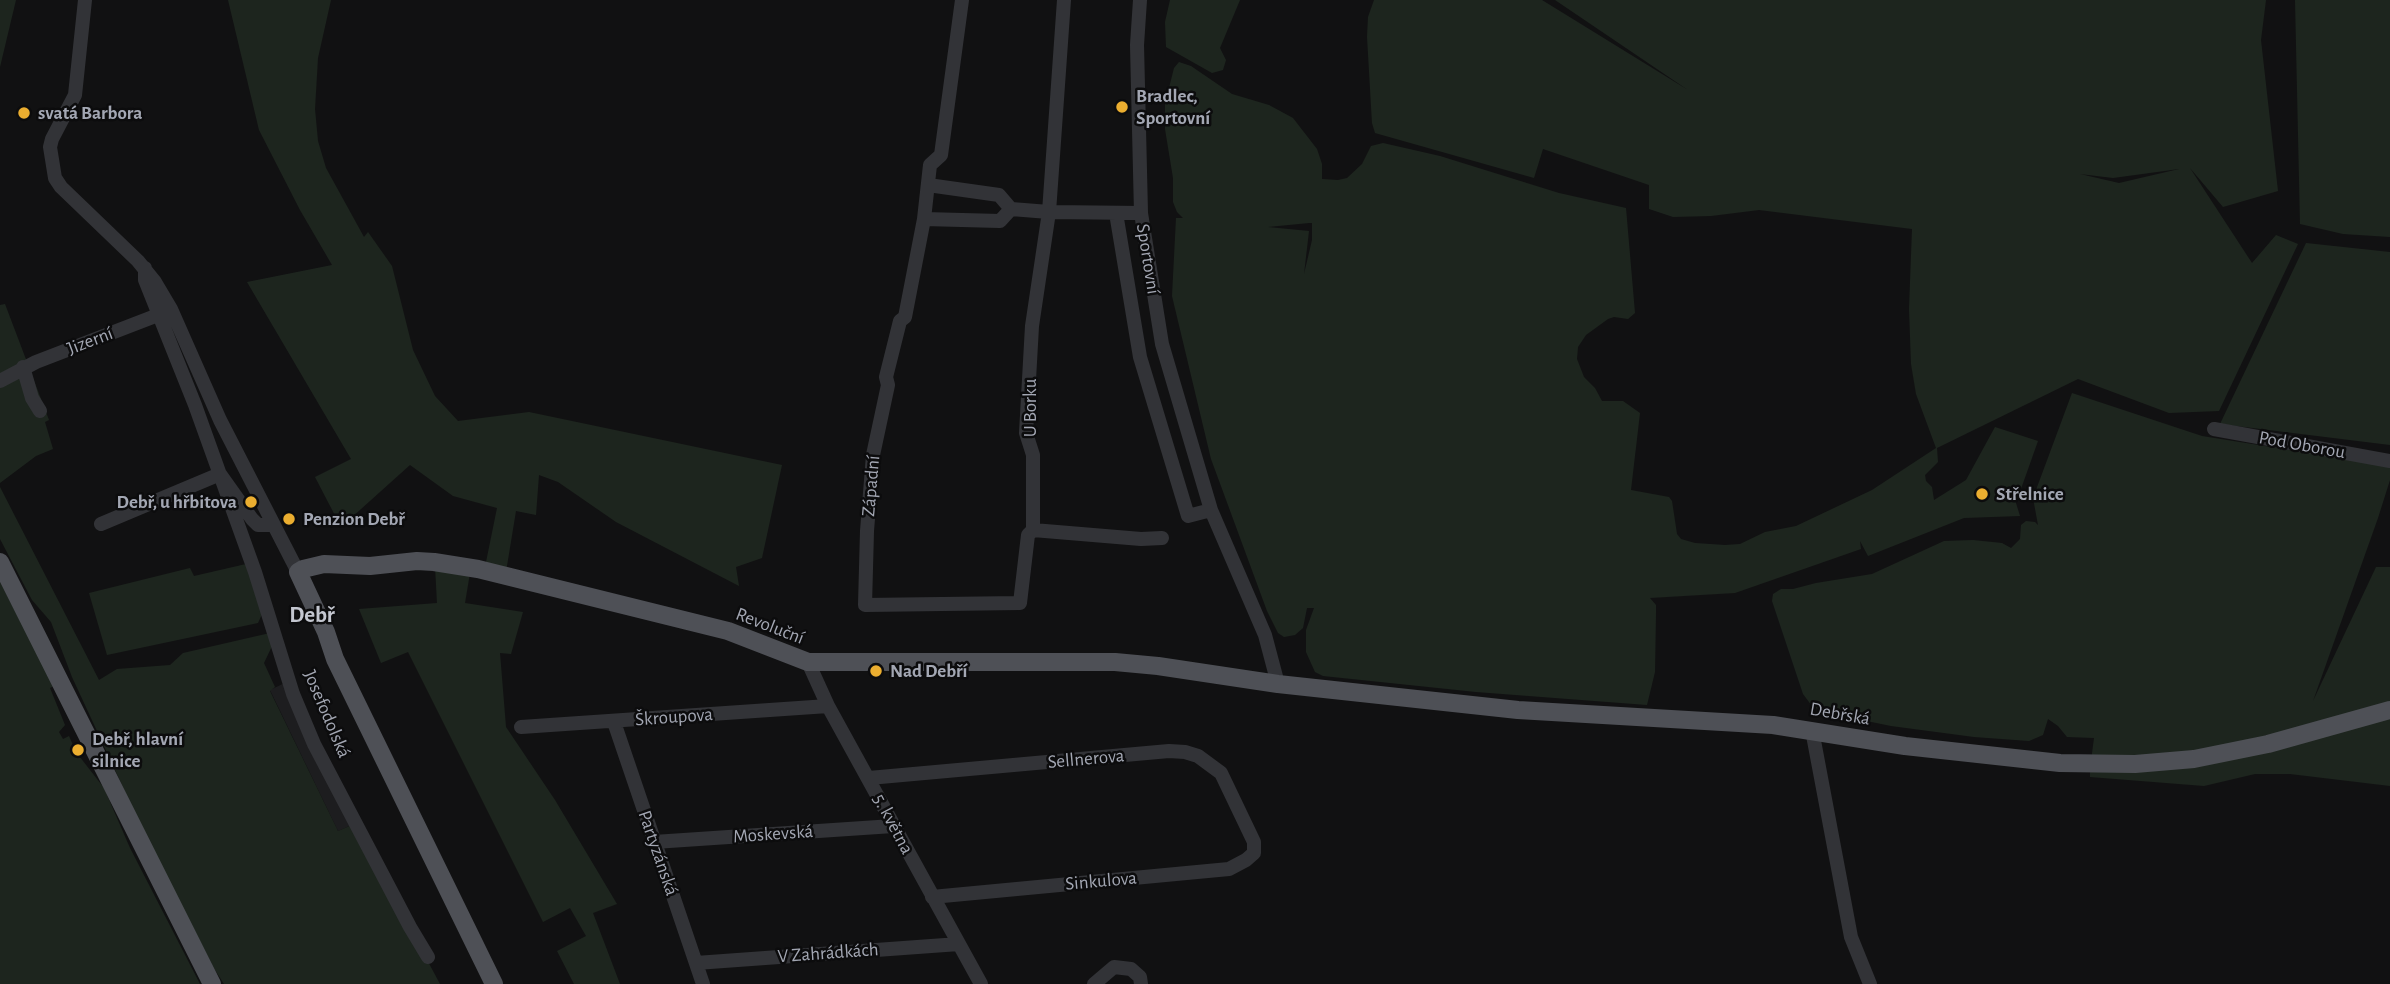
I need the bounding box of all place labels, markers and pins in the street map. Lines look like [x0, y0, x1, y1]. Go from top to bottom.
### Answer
place label: Bradlec, Sportovní [1136, 85, 1210, 129]
marker: Bradlec, Sportovní [1114, 99, 1130, 115]
place label: svatá Barbora [38, 102, 142, 124]
marker: svatá Barbora [16, 105, 32, 121]
place label: Střelnice [1996, 483, 2064, 505]
marker: Střelnice [1974, 486, 1990, 502]
place label: Debř, u hřbitova [117, 491, 237, 513]
marker: Debř, u hřbitova [243, 494, 259, 510]
place label: Penzion Debř [303, 508, 405, 530]
marker: Penzion Debř [281, 511, 297, 527]
place label: Nad Debří [890, 660, 968, 682]
marker: Nad Debří [868, 663, 884, 679]
place label: Debř, hlavní silnice [92, 728, 183, 772]
marker: Debř, hlavní silnice [70, 742, 86, 758]

